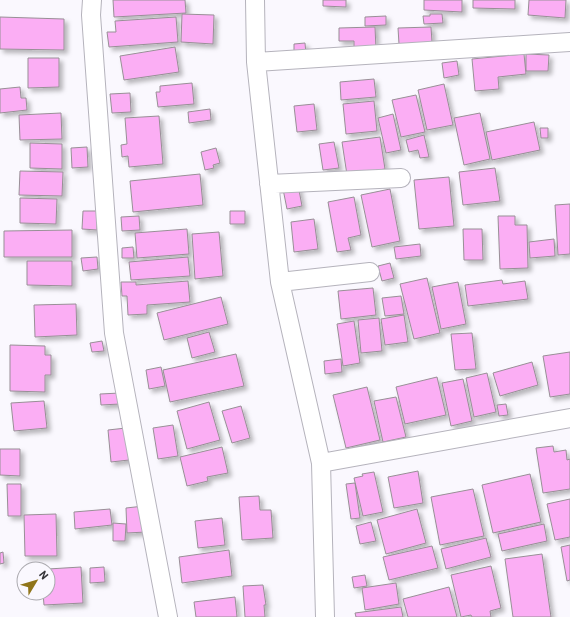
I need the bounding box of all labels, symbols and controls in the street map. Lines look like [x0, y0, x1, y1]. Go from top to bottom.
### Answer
north arrow [16, 561, 56, 601]
text: N [37, 568, 52, 581]

